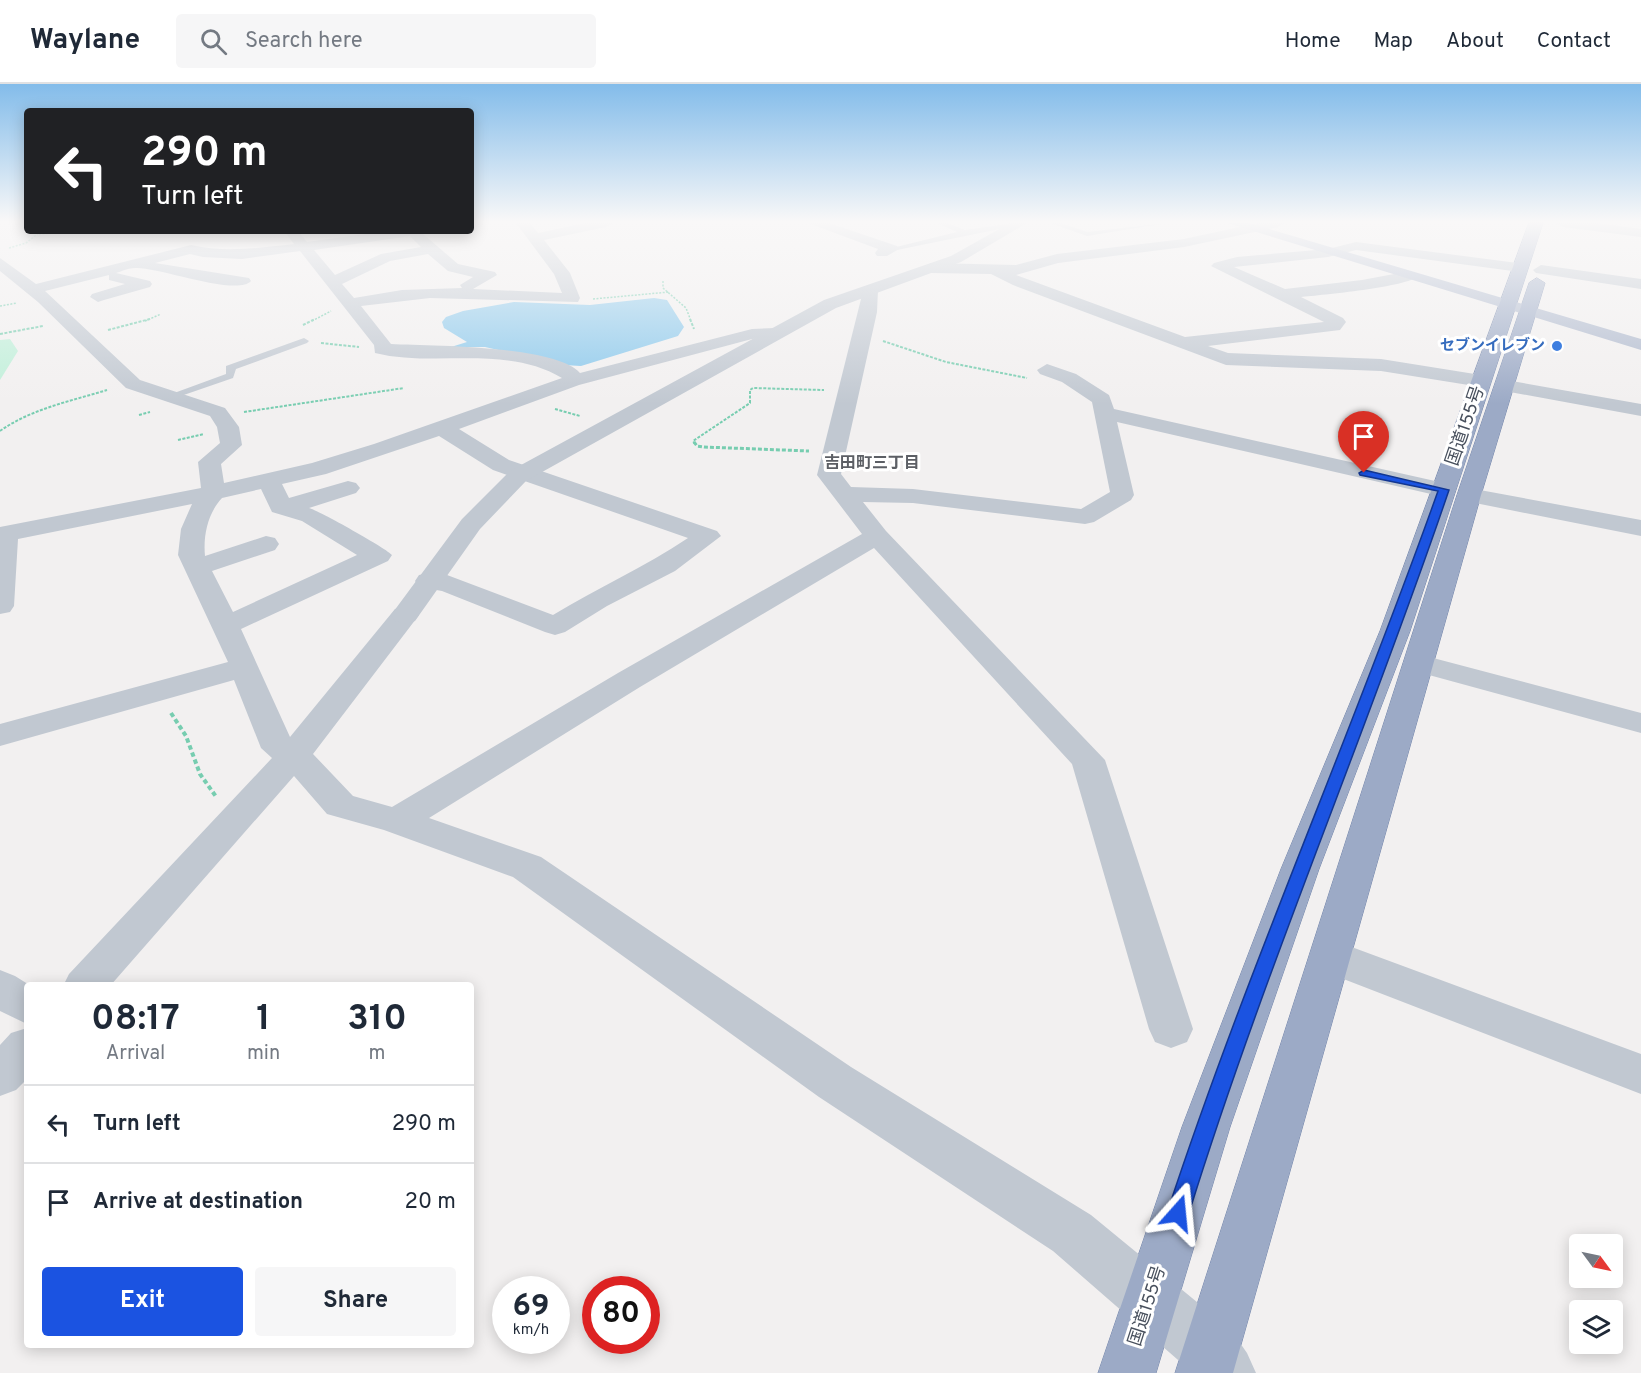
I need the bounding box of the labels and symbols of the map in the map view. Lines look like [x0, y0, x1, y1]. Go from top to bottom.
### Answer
place label: セブンイレブン [1440, 336, 1545, 356]
marker: セブンイレブン [1550, 339, 1564, 353]
street label: 国道155号 [1442, 383, 1490, 469]
pin [1338, 411, 1389, 473]
district label: 吉田町三丁目 [824, 454, 920, 474]
position arrow [1146, 1181, 1210, 1245]
north arrow [1569, 1234, 1623, 1288]
street label: 国道155号 [1124, 1263, 1172, 1349]
speed limit sign: 80 [582, 1276, 660, 1354]

